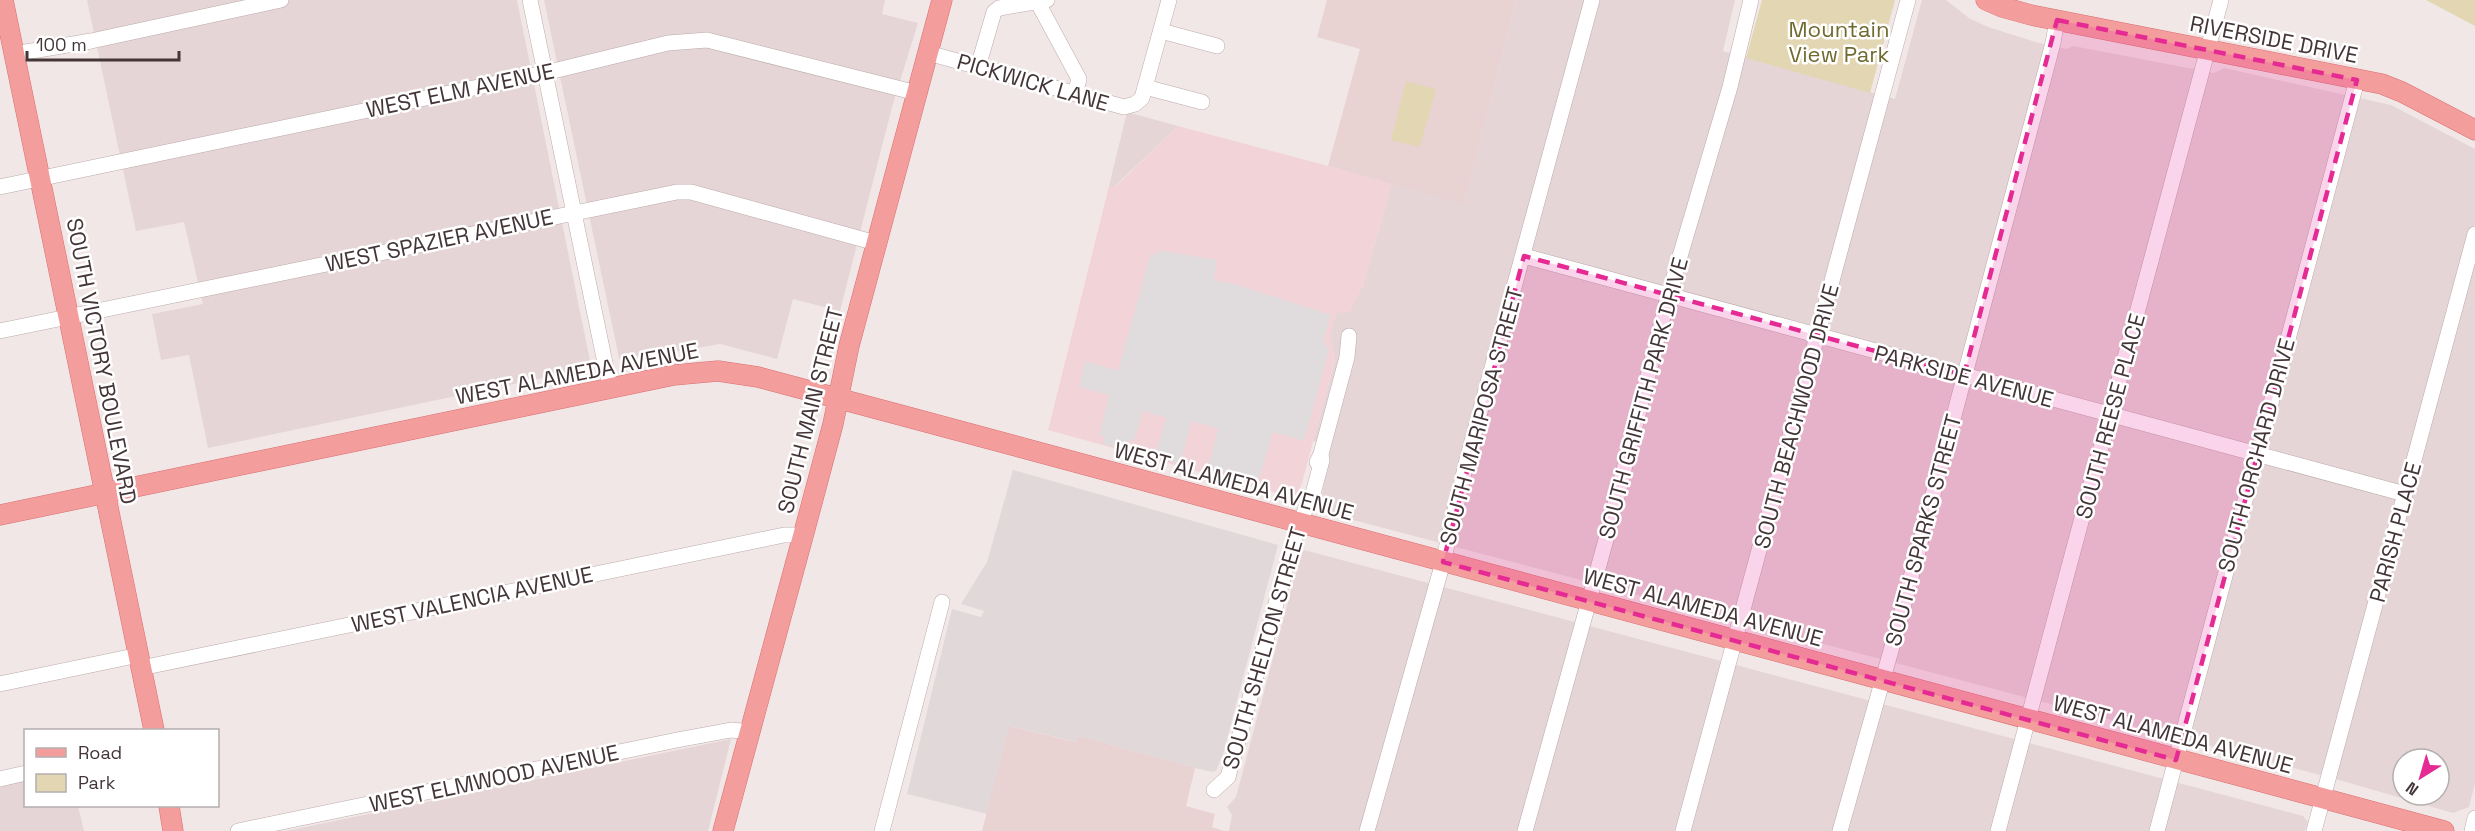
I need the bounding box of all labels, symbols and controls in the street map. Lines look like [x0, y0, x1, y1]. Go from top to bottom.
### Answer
street label: RIVERSIDE DRIVE [2188, 9, 2360, 69]
park label: Mountain View Park [1789, 15, 1890, 68]
scale bar [27, 24, 178, 62]
text: 100 m [36, 33, 87, 56]
street label: PICKWICK LANE [954, 47, 1112, 117]
street label: WEST ELM AVENUE [363, 56, 557, 124]
street label: WEST SPAZIER AVENUE [323, 202, 555, 278]
street label: SOUTH VICTORY BOULEVARD [61, 216, 143, 506]
street label: SOUTH GRIFFITH PARK DRIVE [1592, 254, 1694, 542]
street label: SOUTH BEACHWOOD DRIVE [1747, 280, 1845, 552]
street label: SOUTH MARIPOSA STREET [1433, 284, 1529, 548]
street label: SOUTH MAIN STREET [771, 304, 849, 516]
street label: SOUTH REESE PLACE [2069, 310, 2151, 522]
street label: SOUTH ORCHARD DRIVE [2211, 335, 2301, 575]
street label: WEST ALAMEDA AVENUE [453, 336, 701, 410]
street label: PARKSIDE AVENUE [1871, 339, 2057, 413]
street label: SOUTH SPARKS STREET [1879, 411, 1967, 649]
street label: WEST ALAMEDA AVENUE [1111, 436, 1357, 526]
street label: PARISH PLACE [2363, 459, 2427, 605]
street label: SOUTH SHELTON STREET [1216, 524, 1312, 772]
street label: WEST VALENCIA AVENUE [349, 560, 595, 638]
street label: WEST ALAMEDA AVENUE [1580, 562, 1826, 652]
street label: WEST ALAMEDA AVENUE [2050, 689, 2296, 779]
legend [24, 729, 219, 807]
street label: WEST ELMWOOD AVENUE [367, 738, 621, 818]
text: Road [78, 741, 122, 764]
north arrow [2391, 747, 2451, 807]
text: Park [78, 771, 116, 794]
text: N [2402, 777, 2423, 800]

